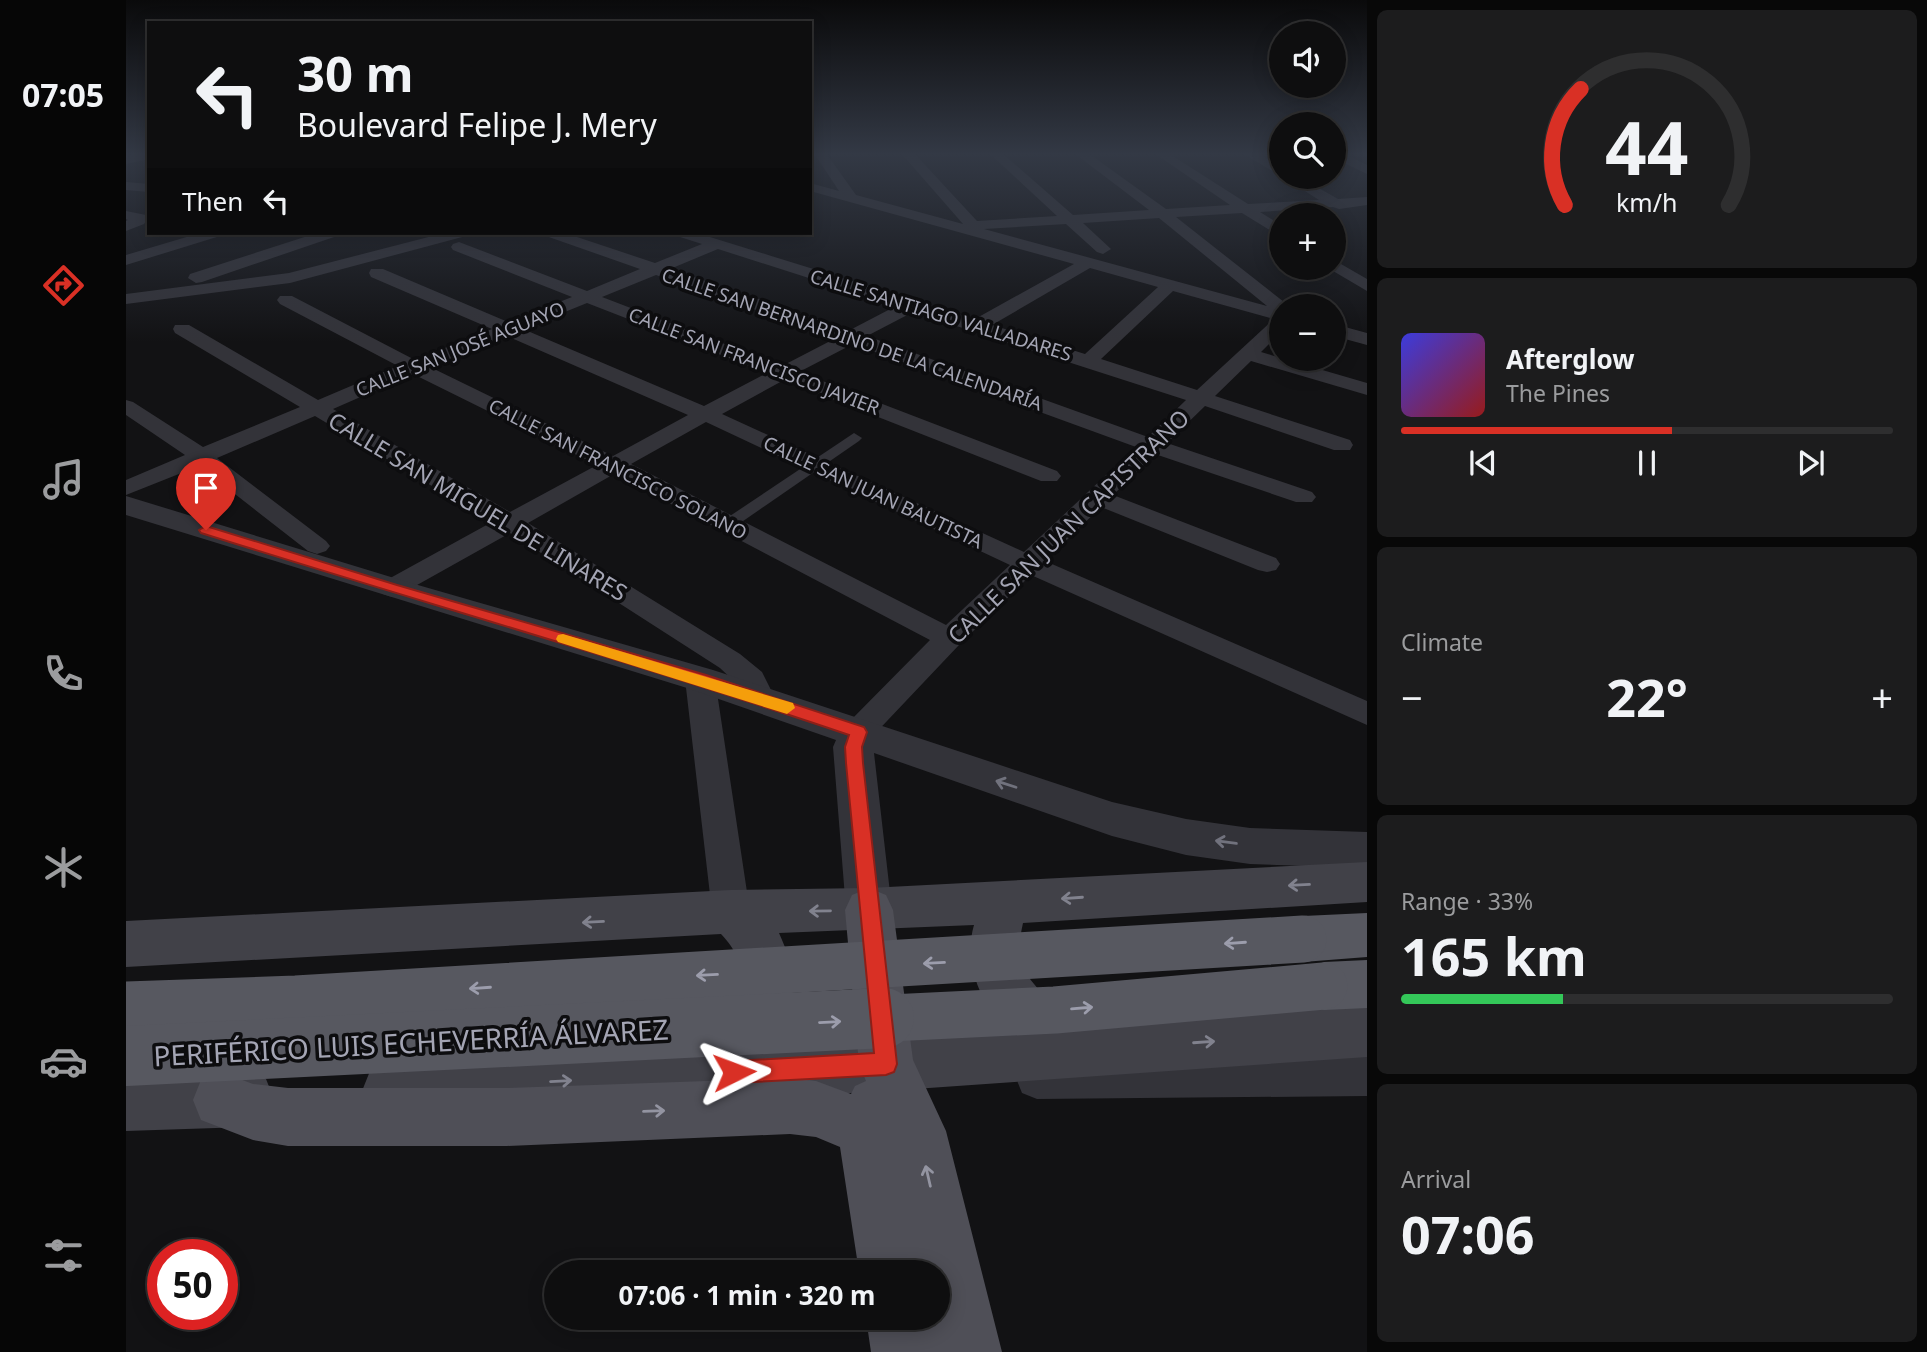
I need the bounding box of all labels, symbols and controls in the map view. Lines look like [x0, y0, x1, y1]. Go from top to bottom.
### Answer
map controls [1269, 21, 1346, 371]
button: sound [1269, 21, 1346, 98]
text: 30 m [297, 40, 414, 106]
icon: left [182, 49, 273, 140]
text: 07:05 [22, 73, 104, 116]
text: 44 [1605, 98, 1689, 197]
text: Boulevard Felipe J. Mery [297, 103, 657, 146]
button: search [1269, 112, 1346, 189]
icon: left [257, 182, 295, 220]
text: Then [182, 183, 243, 219]
text: km/h [1616, 185, 1678, 219]
button: + [1269, 203, 1346, 280]
icon: directions [39, 261, 88, 310]
street label: CALLE SAN BERNARDINO DE LA CALENDARÍA [658, 261, 1046, 417]
street label: CALLE SANTIAGO VALLADARES [807, 263, 1075, 367]
button: − [1269, 294, 1346, 371]
street label: CALLE SAN JOSÉ AGUAYO [352, 295, 568, 403]
street label: CALLE SAN FRANCISCO JAVIER [625, 301, 883, 421]
text: Afterglow [1506, 341, 1634, 377]
text: The Pines [1506, 377, 1610, 409]
street label: CALLE SAN FRANCISCO SOLANO [484, 392, 752, 546]
street label: CALLE SAN JUAN CAPISTRANO [940, 402, 1196, 650]
street label: CALLE SAN MIGUEL DE LINARES [323, 404, 633, 608]
street label: CALLE SAN JUAN BAUTISTA [759, 430, 988, 555]
icon: previous [1464, 444, 1502, 482]
icon: pause [1628, 444, 1666, 482]
icon: next [1792, 444, 1830, 482]
icon: music [39, 455, 88, 504]
pin [176, 458, 236, 530]
icon: arrive [187, 469, 225, 507]
text: Climate [1401, 626, 1483, 658]
icon: phone [39, 649, 88, 698]
text: 22° [1606, 661, 1688, 732]
text: − [1401, 671, 1423, 723]
text: + [1871, 671, 1893, 723]
one-way arrow [996, 777, 1018, 789]
one-way arrow [1215, 835, 1238, 848]
icon: climate [39, 843, 88, 892]
one-way arrow [1288, 878, 1311, 891]
text: Range · 33% [1401, 885, 1533, 917]
one-way arrow [1061, 892, 1083, 905]
one-way arrow [809, 904, 832, 918]
one-way arrow [582, 915, 605, 928]
text: 165 km [1401, 920, 1587, 991]
one-way arrow [1224, 937, 1246, 950]
one-way arrow [923, 956, 946, 969]
one-way arrow [696, 968, 719, 981]
one-way arrow [469, 982, 492, 995]
one-way arrow [1070, 1001, 1093, 1014]
street label: PERIFÉRICO LUIS ECHEVERRÍA ÁLVAREZ [152, 1010, 670, 1074]
one-way arrow [819, 1015, 842, 1028]
position arrow [697, 1035, 771, 1109]
one-way arrow [1192, 1035, 1215, 1048]
icon: car [39, 1037, 88, 1086]
one-way arrow [549, 1075, 572, 1088]
one-way arrow [643, 1105, 666, 1118]
text: Arrival [1401, 1163, 1471, 1195]
one-way arrow [921, 1165, 934, 1188]
text: 07:06 [1401, 1198, 1535, 1269]
icon: filters [39, 1231, 88, 1280]
speed limit sign: 50 [147, 1239, 238, 1330]
text: 07:06 · 1 min · 320 m [619, 1277, 875, 1313]

